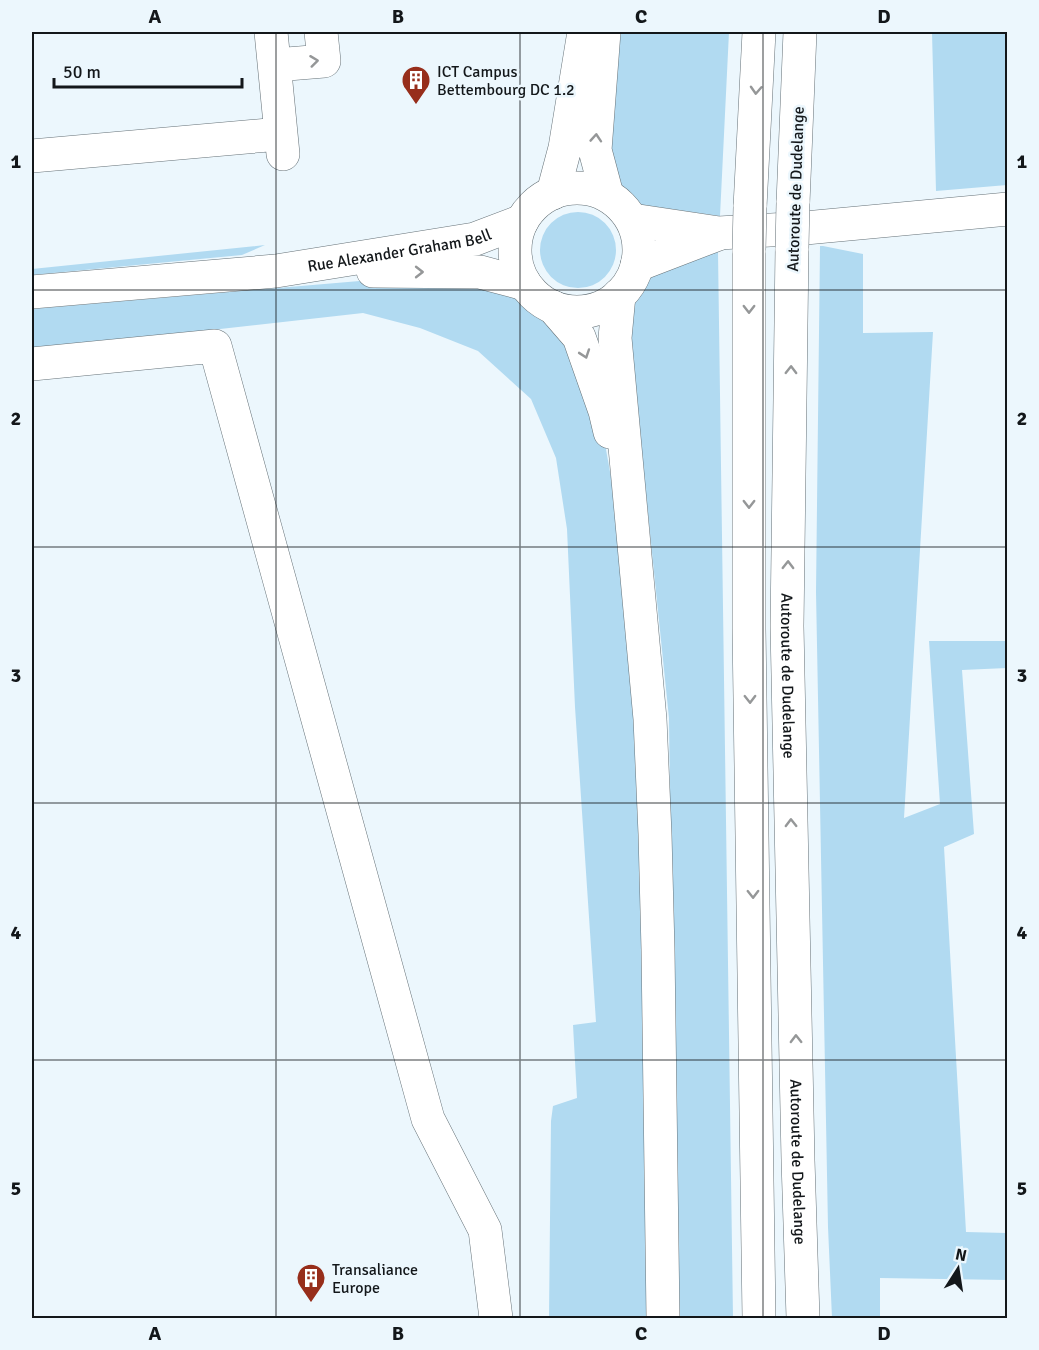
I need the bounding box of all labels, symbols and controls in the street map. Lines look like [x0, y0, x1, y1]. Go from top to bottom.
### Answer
text: A [149, 4, 162, 29]
text: B [392, 4, 404, 29]
text: C [635, 4, 647, 29]
text: D [877, 4, 891, 29]
scale bar [54, 51, 242, 89]
one-way arrow [309, 56, 319, 68]
text: 50 m [63, 61, 101, 83]
place label: ICT Campus Bettembourg DC 1.2 [437, 62, 575, 100]
building icon: ICT Campus Bettembourg DC 1.2 [400, 64, 432, 106]
one-way arrow [749, 85, 762, 94]
street label: Autoroute de Dudelange [783, 106, 809, 272]
one-way arrow [589, 134, 602, 143]
text: 1 [11, 149, 22, 174]
text: 1 [1017, 149, 1028, 174]
street label: Rue Alexander Graham Bell [306, 225, 495, 277]
one-way arrow [414, 265, 423, 278]
one-way arrow [743, 304, 755, 313]
one-way arrow [577, 348, 590, 359]
one-way arrow [784, 365, 797, 374]
text: 2 [11, 406, 21, 431]
text: 2 [1017, 406, 1027, 431]
one-way arrow [743, 499, 755, 508]
one-way arrow [782, 560, 794, 569]
street label: Autoroute de Dudelange [776, 593, 799, 759]
text: 3 [11, 663, 21, 688]
text: 3 [1017, 663, 1027, 688]
one-way arrow [744, 694, 756, 703]
one-way arrow [785, 818, 797, 827]
one-way arrow [747, 889, 759, 898]
text: 4 [11, 920, 22, 945]
text: 4 [1017, 920, 1028, 945]
one-way arrow [789, 1034, 802, 1043]
street label: Autoroute de Dudelange [785, 1079, 810, 1245]
text: 5 [11, 1176, 21, 1201]
text: 5 [1017, 1176, 1027, 1201]
north arrow [928, 1239, 988, 1299]
text: N [953, 1244, 968, 1266]
place label: Transaliance Europe [332, 1260, 418, 1298]
building icon: Transaliance Europe [295, 1262, 327, 1304]
text: A [149, 1321, 162, 1346]
text: B [392, 1321, 404, 1346]
text: C [635, 1321, 647, 1346]
text: D [877, 1321, 891, 1346]

